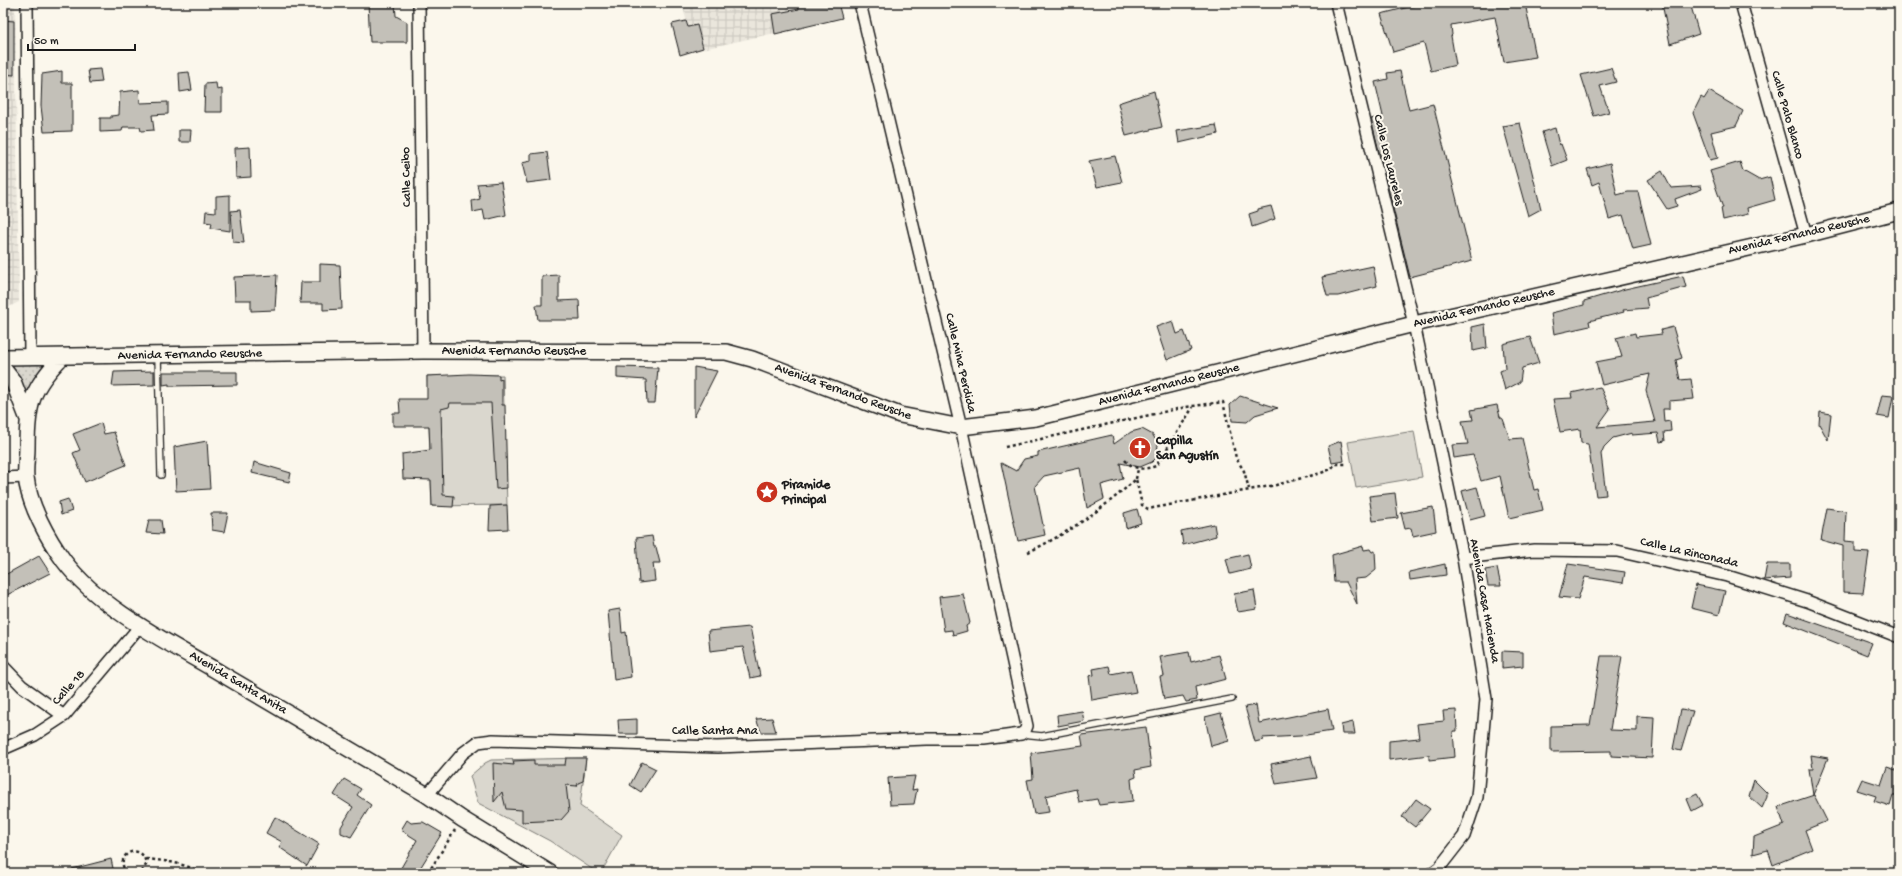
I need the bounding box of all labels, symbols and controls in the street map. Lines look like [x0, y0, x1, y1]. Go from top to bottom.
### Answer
scale bar [28, 26, 135, 52]
text: 50 m [34, 35, 59, 49]
street label: Calle Palo Blanco [1767, 69, 1807, 161]
street label: Calle Los Laureles [1369, 113, 1407, 208]
street label: Calle Ceibo [399, 147, 415, 207]
street label: Avenida Fernando Reusche [1727, 211, 1871, 259]
street label: Avenida Fernando Reusche [1412, 284, 1556, 332]
street label: Calle Mina Perdida [941, 312, 979, 415]
street label: Avenida Fernando Reusche [442, 344, 587, 359]
street label: Avenida Fernando Reusche [118, 346, 263, 364]
street label: Avenida Fernando Reusche [773, 360, 914, 424]
street label: Avenida Fernando Reusche [1097, 360, 1241, 410]
place label: Capilla San Agustín [1155, 434, 1220, 464]
church icon: Capilla San Agustín [1127, 435, 1153, 461]
place label: Piramide Principal [781, 478, 831, 509]
place icon: Piramide Principal [754, 479, 780, 505]
street label: Calle La Rinconada [1639, 534, 1740, 572]
street label: Avenida Casa Hacienda [1466, 538, 1502, 665]
street label: Avenida Santa Anita [186, 648, 290, 718]
street label: Calle 18 [49, 667, 89, 709]
street label: Calle Santa Ana [672, 724, 759, 739]

